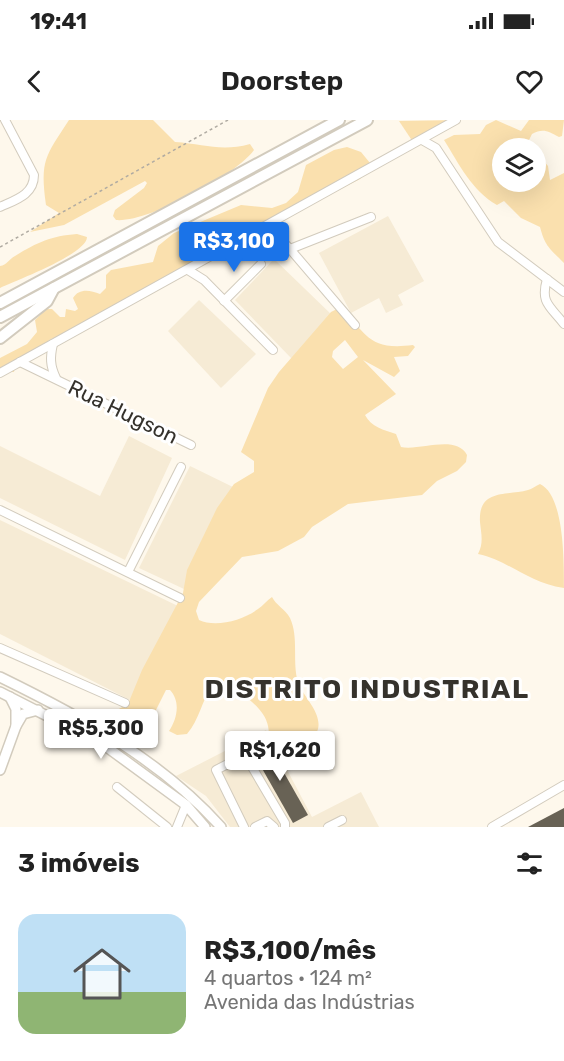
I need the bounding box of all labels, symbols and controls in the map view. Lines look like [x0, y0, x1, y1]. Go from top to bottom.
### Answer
text: 19:41 [30, 8, 87, 35]
icon: back [18, 65, 51, 98]
text: Doorstep [221, 65, 343, 97]
icon: heart [513, 65, 546, 98]
map controls [492, 138, 546, 192]
button: layers [492, 138, 546, 192]
pin: R$3,100 [179, 222, 289, 273]
text: R$3,100 [193, 229, 275, 253]
street label: Rua Hugson [64, 374, 182, 449]
district label: DISTRITO INDUSTRIAL [204, 673, 530, 705]
pin: R$5,300 [46, 709, 156, 760]
text: R$5,300 [58, 716, 144, 740]
pin: R$1,620 [225, 731, 335, 782]
text: R$1,620 [239, 738, 321, 762]
icon: filters [513, 847, 546, 880]
text: 3 imóveis [18, 848, 140, 879]
text: R$3,100/mês [204, 935, 376, 966]
icon: home [66, 938, 138, 1010]
text: 4 quartos · 124 m² [204, 966, 372, 990]
text: Avenida das Indústrias [204, 990, 415, 1014]

